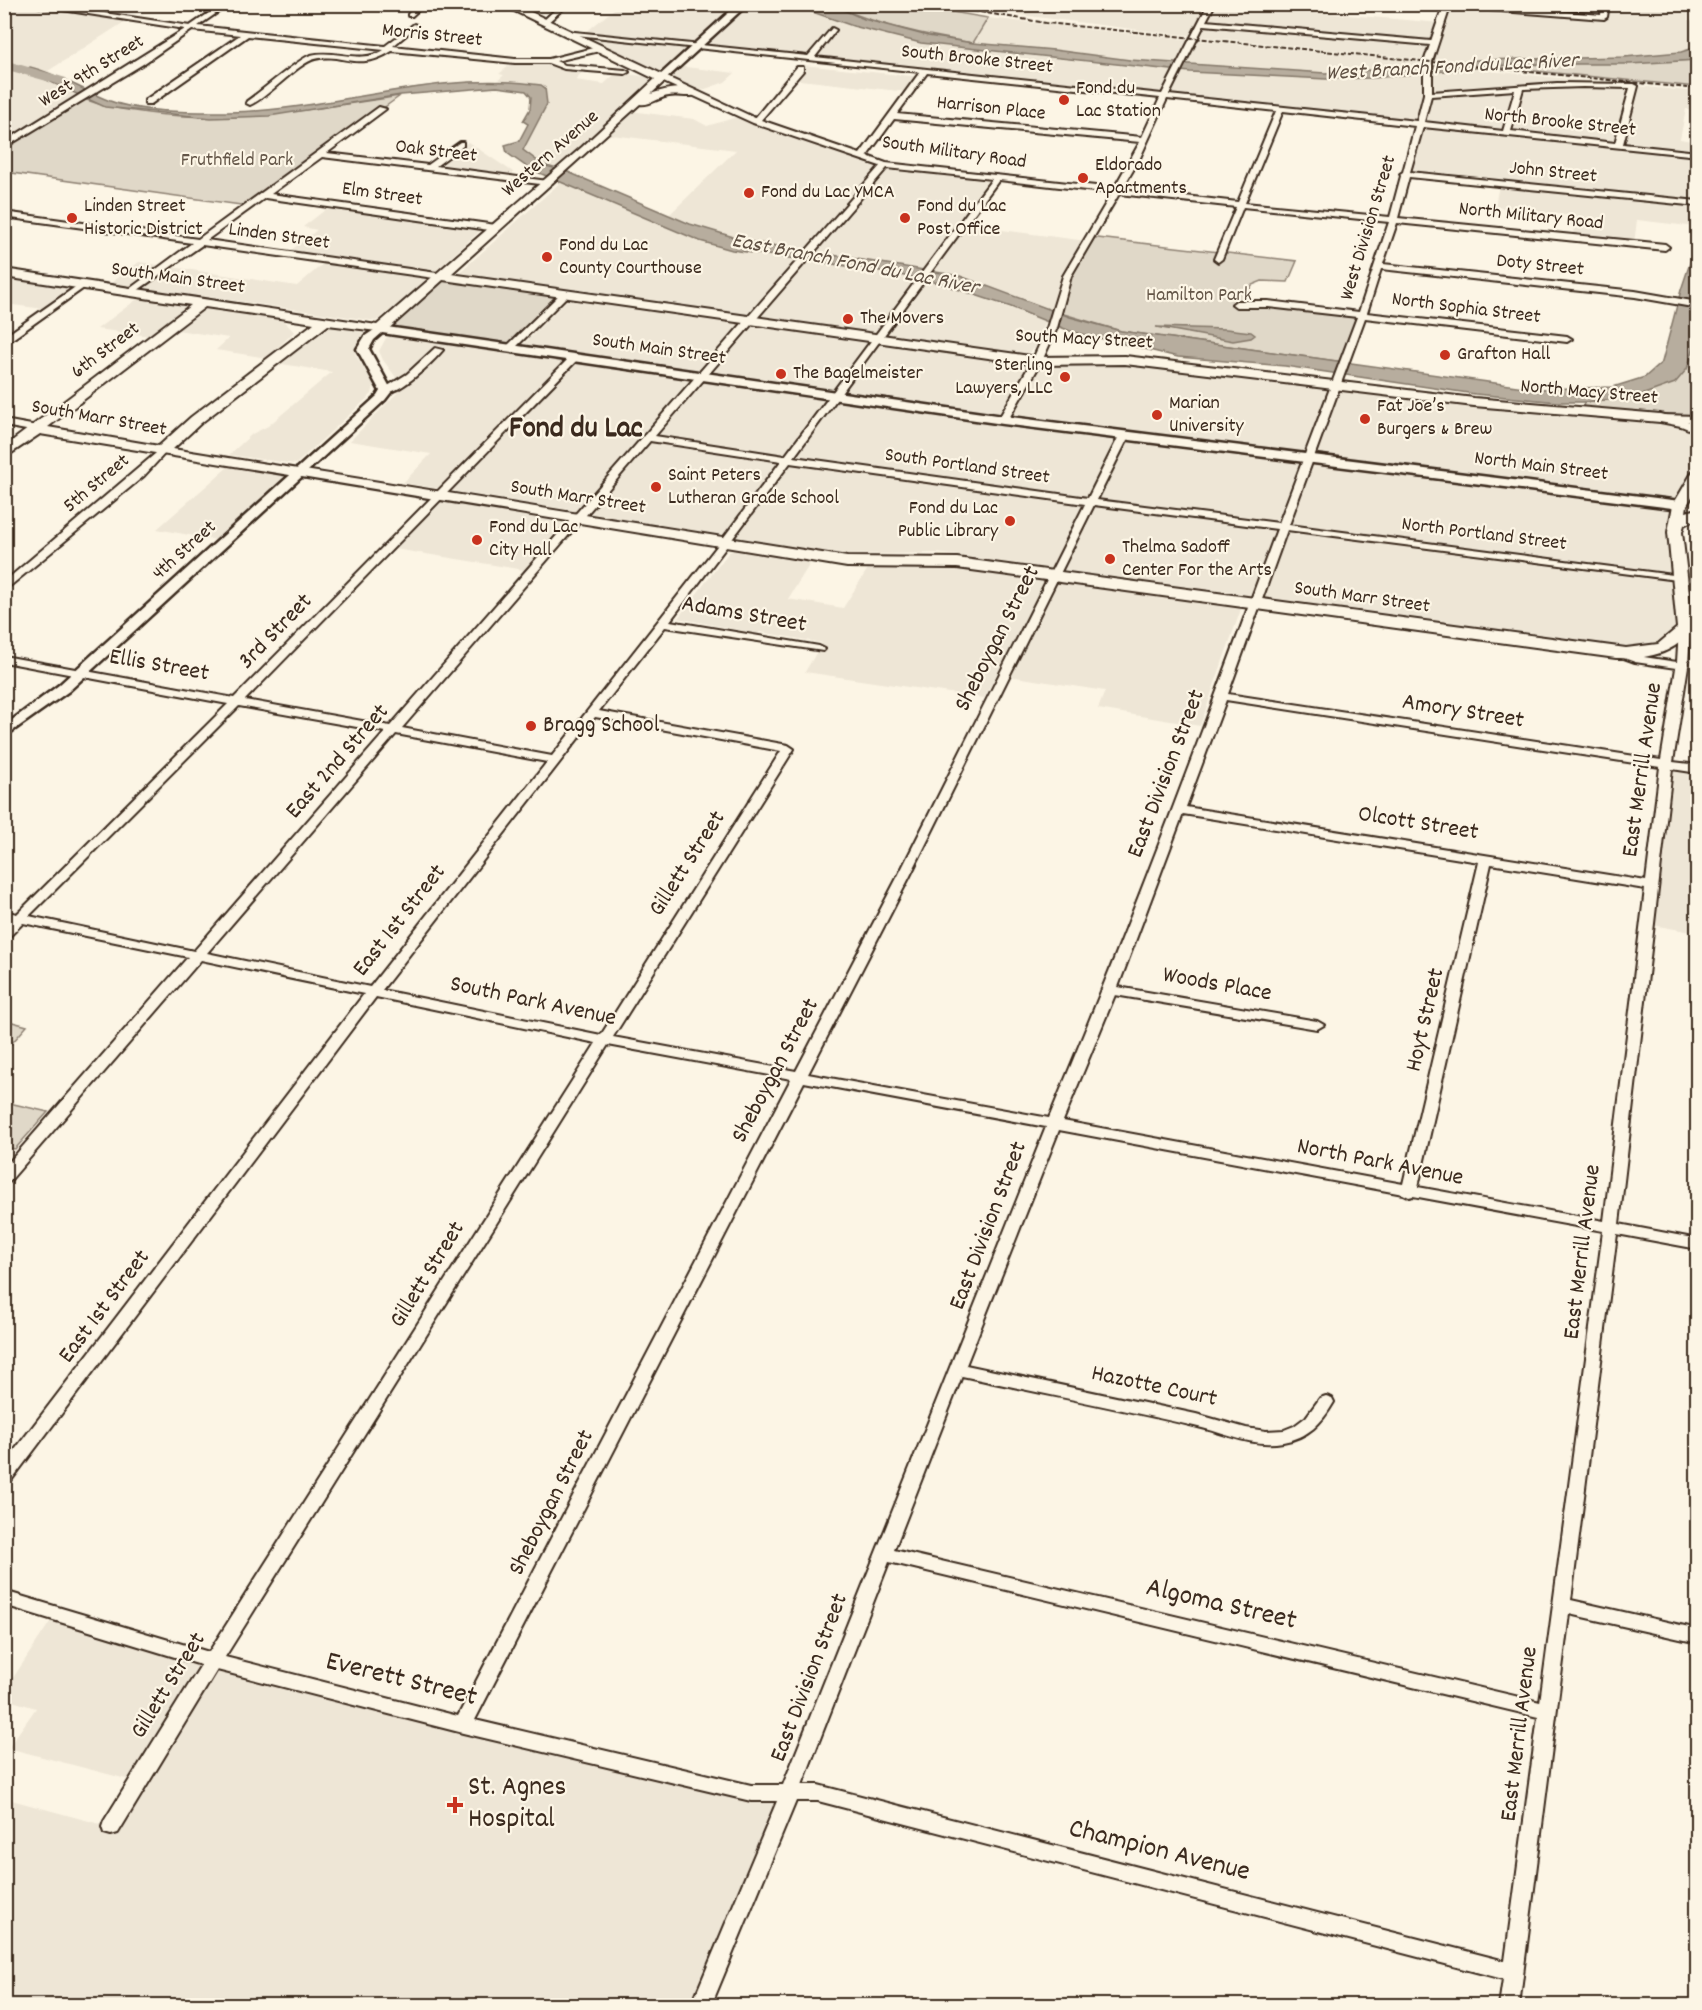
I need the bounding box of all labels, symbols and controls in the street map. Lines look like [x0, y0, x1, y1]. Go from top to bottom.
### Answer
street label: Morris Street [380, 17, 484, 55]
street label: West 9th Street [34, 28, 150, 116]
street label: South Brooke Street [900, 38, 1054, 82]
water label: West Branch Fond du Lac River [1325, 46, 1582, 90]
place label: Fond du Lac Station [1076, 75, 1161, 126]
street label: Harrison Place [935, 89, 1047, 129]
marker: Fond du Lac Station [1057, 93, 1071, 107]
street label: North Brooke Street [1483, 101, 1637, 145]
street label: Western Avenue [496, 104, 606, 204]
street label: South Military Road [880, 129, 1028, 177]
street label: Oak Street [393, 133, 479, 171]
park label: Fruthfield Park [181, 147, 293, 175]
place label: Eldorado Apartments [1095, 152, 1187, 203]
street label: West Division Street [1334, 152, 1404, 304]
street label: John Street [1508, 154, 1598, 192]
marker: Eldorado Apartments [1076, 171, 1090, 185]
street label: Elm Street [340, 176, 424, 214]
place label: Fond du Lac YMCA [761, 179, 895, 207]
marker: Fond du Lac YMCA [742, 186, 756, 200]
place label: Linden Street Historic District [84, 193, 203, 244]
place label: Fond du Lac Post Office [917, 193, 1006, 244]
street label: North Military Road [1457, 195, 1605, 239]
marker: Linden Street Historic District [65, 211, 79, 225]
marker: Fond du Lac Post Office [898, 211, 912, 225]
street label: Linden Street [227, 216, 331, 258]
water label: East Branch Fond du Lac River [729, 226, 984, 305]
place label: Fond du Lac County Courthouse [559, 232, 702, 283]
street label: Doty Street [1495, 247, 1585, 285]
marker: Fond du Lac County Courthouse [540, 250, 554, 264]
street label: South Main Street [109, 256, 247, 302]
park label: Hamilton Park [1146, 282, 1252, 310]
street label: North Sophia Street [1390, 286, 1542, 332]
place label: The Movers [860, 305, 944, 333]
marker: The Movers [841, 312, 855, 326]
street label: 6th Street [66, 316, 146, 386]
street label: South Macy Street [1014, 322, 1154, 358]
street label: South Main Street [590, 327, 728, 373]
place label: Grafton Hall [1457, 341, 1550, 369]
marker: Grafton Hall [1438, 348, 1452, 362]
place label: Sterling Lawyers, LLC [955, 352, 1053, 403]
place label: The Bagelmeister [793, 360, 924, 388]
marker: The Bagelmeister [774, 367, 788, 381]
marker: Sterling Lawyers, LLC [1058, 370, 1072, 384]
street label: North Macy Street [1519, 373, 1659, 413]
place label: Marian University [1169, 390, 1245, 441]
street label: South Marr Street [29, 393, 169, 445]
place label: Fat Joe’s Burgers & Brew [1377, 393, 1493, 444]
marker: Marian University [1150, 408, 1164, 422]
district label: Fond du Lac [509, 409, 643, 452]
marker: Fat Joe’s Burgers & Brew [1358, 412, 1372, 426]
street label: South Portland Street [883, 442, 1051, 492]
street label: North Main Street [1473, 445, 1609, 489]
street label: 5th Street [58, 448, 136, 520]
place label: Saint Peters Lutheran Grade School [668, 462, 839, 513]
street label: South Marr Street [508, 473, 648, 523]
marker: Saint Peters Lutheran Grade School [649, 480, 663, 494]
place label: Fond du Lac Public Library [898, 495, 999, 546]
street label: North Portland Street [1400, 511, 1568, 559]
street label: 4th Street [147, 514, 223, 588]
place label: Fond du Lac City Hall [489, 514, 578, 565]
marker: Fond du Lac Public Library [1003, 514, 1017, 528]
marker: Fond du Lac City Hall [470, 533, 484, 547]
place label: Thelma Sadoff Center For the Arts [1122, 534, 1272, 585]
marker: Thelma Sadoff Center For the Arts [1103, 552, 1117, 566]
street label: Sheboygan Street [947, 560, 1049, 718]
street label: South Marr Street [1292, 575, 1432, 621]
street label: 3rd Street [231, 586, 321, 678]
street label: Adams Street [679, 587, 809, 643]
street label: Ellis Street [106, 641, 212, 692]
street label: East Merrill Avenue [1614, 680, 1672, 860]
street label: East Division Street [1119, 685, 1215, 863]
street label: Amory Street [1400, 686, 1526, 738]
street label: East 2nd Street [278, 697, 398, 827]
place label: Bragg School [543, 709, 660, 743]
marker: Bragg School [524, 719, 538, 733]
street label: Olcott Street [1355, 798, 1481, 850]
street label: Gillett Street [641, 804, 735, 924]
street label: East 1st Street [345, 857, 455, 985]
street label: Woods Place [1160, 959, 1274, 1011]
street label: Hoyt Street [1398, 965, 1454, 1075]
street label: South Park Avenue [447, 968, 619, 1036]
street label: Sheboygan Street [724, 992, 829, 1149]
street label: North Park Avenue [1294, 1130, 1466, 1196]
street label: East Division Street [941, 1137, 1037, 1315]
street label: East Merrill Avenue [1555, 1163, 1611, 1341]
street label: Gillett Street [382, 1215, 474, 1335]
street label: East 1st Street [51, 1243, 159, 1371]
street label: Hazotte Court [1088, 1357, 1220, 1417]
street label: Sheboygan Street [501, 1424, 603, 1582]
street label: Algoma Street [1142, 1569, 1300, 1643]
street label: East Division Street [762, 1589, 858, 1767]
street label: Gillett Street [123, 1626, 215, 1746]
street label: Everett Street [321, 1643, 481, 1719]
street label: East Merrill Avenue [1492, 1645, 1548, 1823]
place label: St. Agnes Hospital [468, 1769, 566, 1841]
marker: St. Agnes Hospital [446, 1796, 464, 1814]
street label: Champion Avenue [1064, 1810, 1254, 1894]

